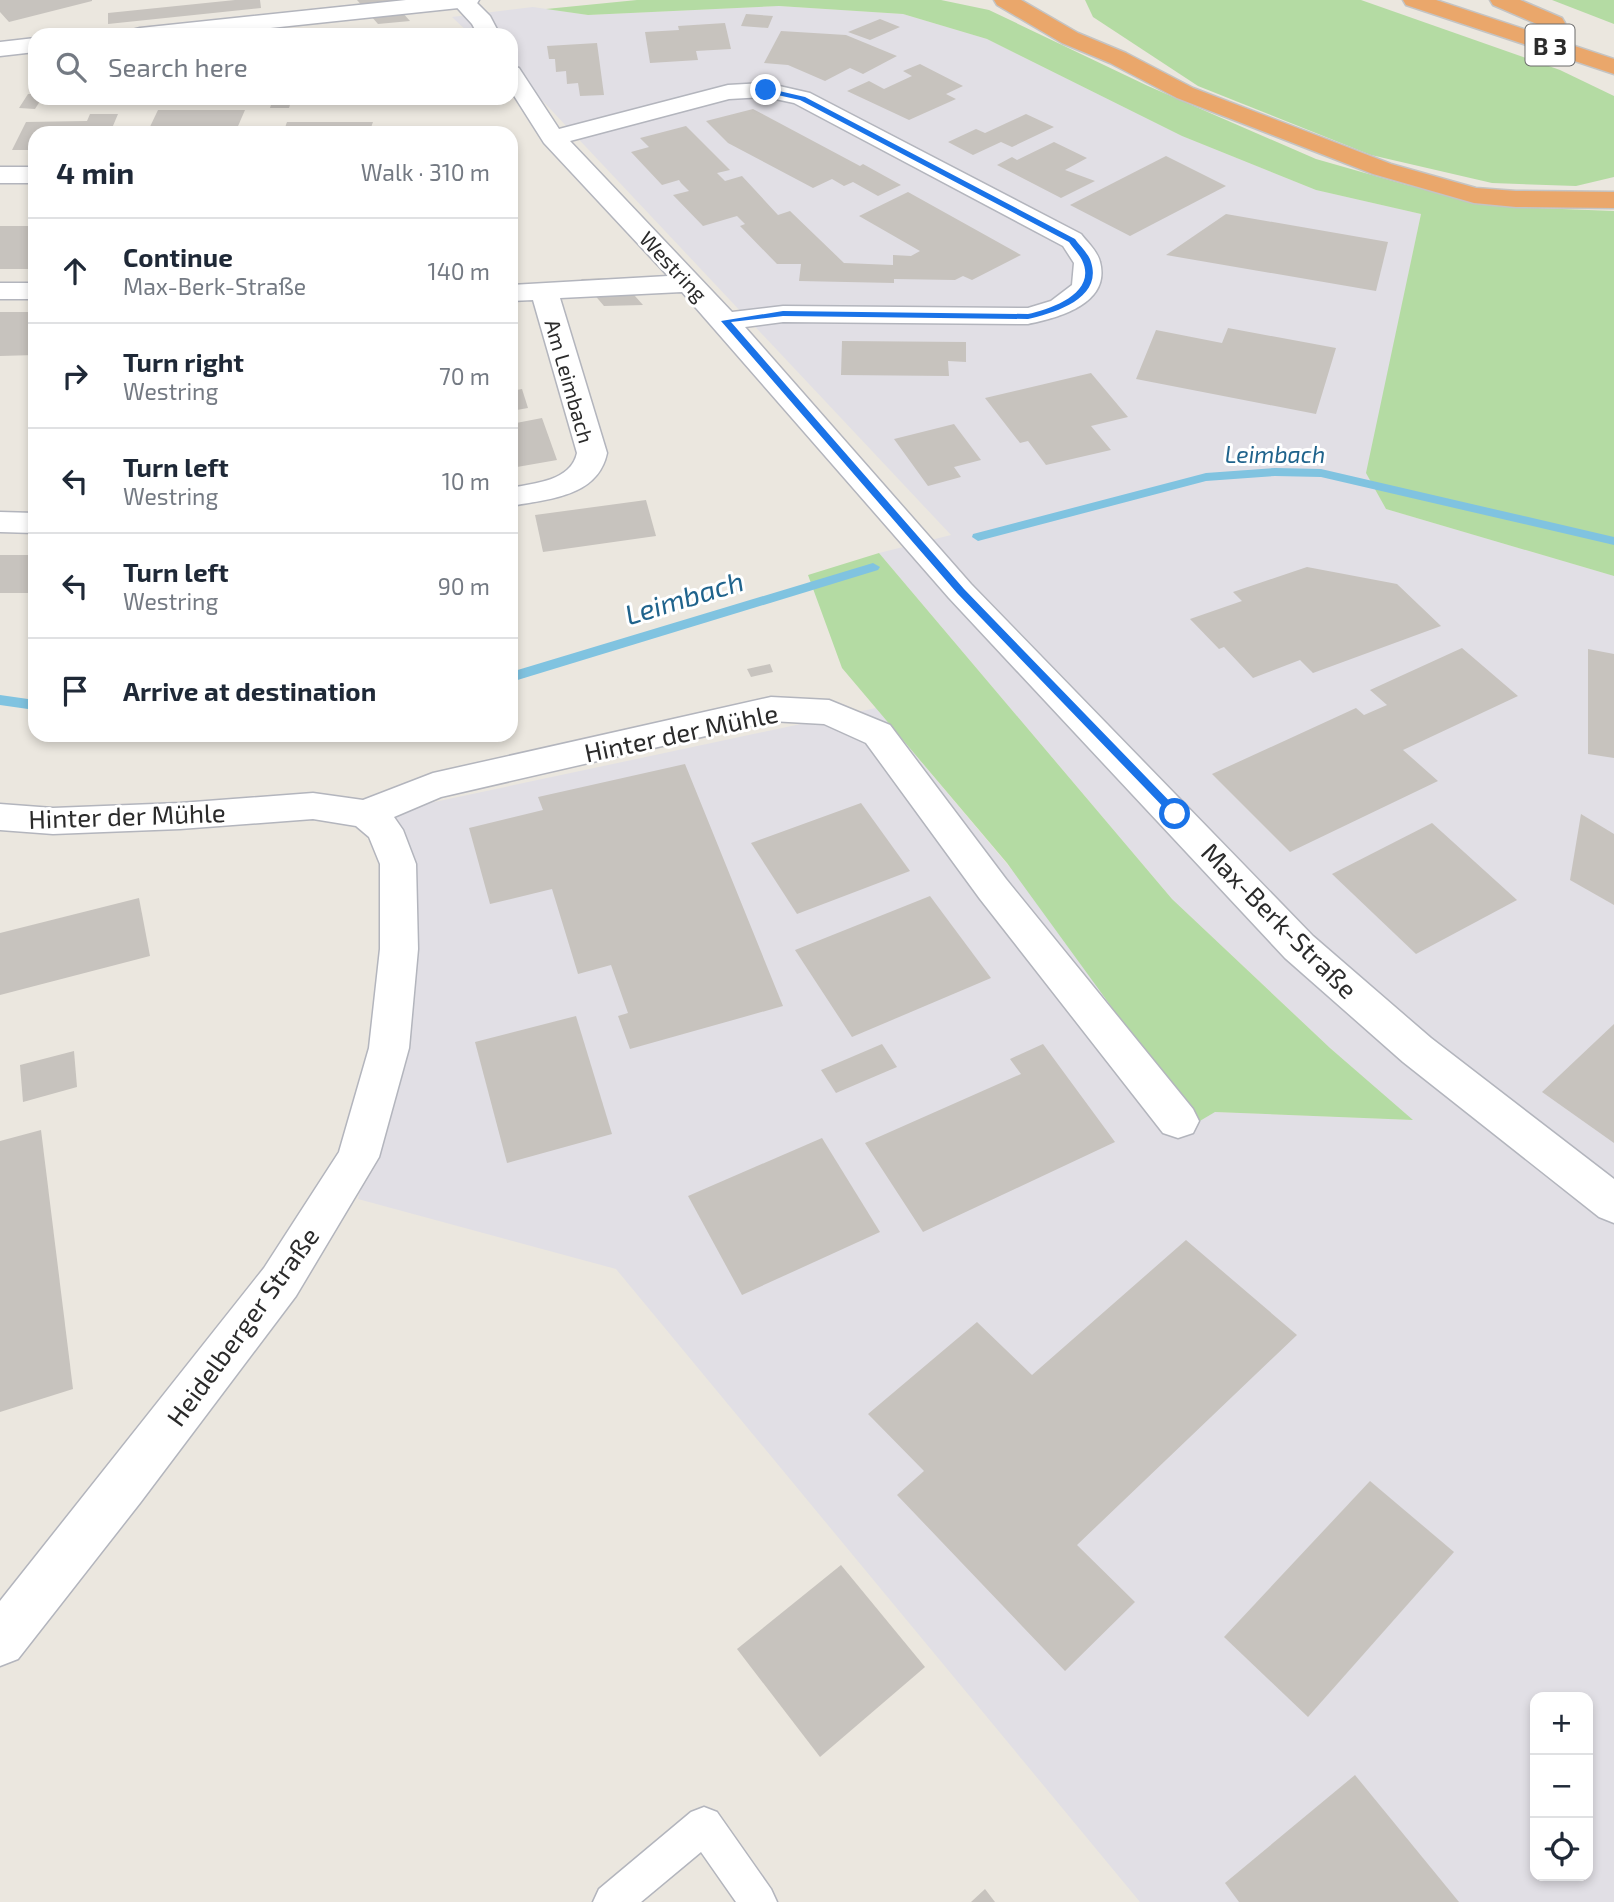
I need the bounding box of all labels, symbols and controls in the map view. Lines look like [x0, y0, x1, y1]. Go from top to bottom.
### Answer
road number: B 3 [1526, 25, 1574, 66]
search box [28, 28, 518, 105]
icon: search [52, 48, 90, 86]
text: Search here [108, 51, 248, 82]
route end [750, 74, 781, 105]
text: 4 min [56, 154, 134, 190]
text: Walk · 310 m [361, 158, 490, 186]
street label: Westring [635, 226, 713, 307]
text: Continue [123, 241, 233, 272]
icon: ahead [56, 252, 94, 290]
text: 140 m [428, 257, 490, 285]
text: Max-Berk-Straße [123, 272, 306, 300]
street label: Am Leimbach [540, 316, 600, 446]
text: Turn right [123, 346, 244, 377]
icon: right [56, 357, 94, 395]
text: 70 m [439, 362, 490, 390]
text: Westring [123, 377, 218, 405]
water label: Leimbach [1225, 440, 1325, 468]
text: Turn left [123, 451, 229, 482]
icon: left [56, 462, 94, 500]
text: 10 m [442, 467, 490, 495]
text: Westring [123, 482, 218, 510]
text: Turn left [123, 556, 229, 587]
water label: Leimbach [621, 563, 747, 631]
icon: left [56, 567, 94, 605]
text: 90 m [438, 572, 490, 600]
text: Westring [123, 587, 218, 615]
icon: arrive [56, 672, 94, 710]
text: Arrive at destination [123, 675, 376, 706]
street label: Hinter der Mühle [581, 696, 781, 768]
street label: Hinter der Mühle [28, 796, 226, 834]
route start [1159, 798, 1190, 829]
street label: Max-Berk-Straße [1196, 836, 1364, 1004]
street label: Heidelberger Straße [159, 1221, 325, 1431]
map controls [1530, 1692, 1593, 1881]
button: + [1530, 1692, 1593, 1755]
button: − [1530, 1755, 1593, 1818]
button: locate [1530, 1818, 1593, 1881]

